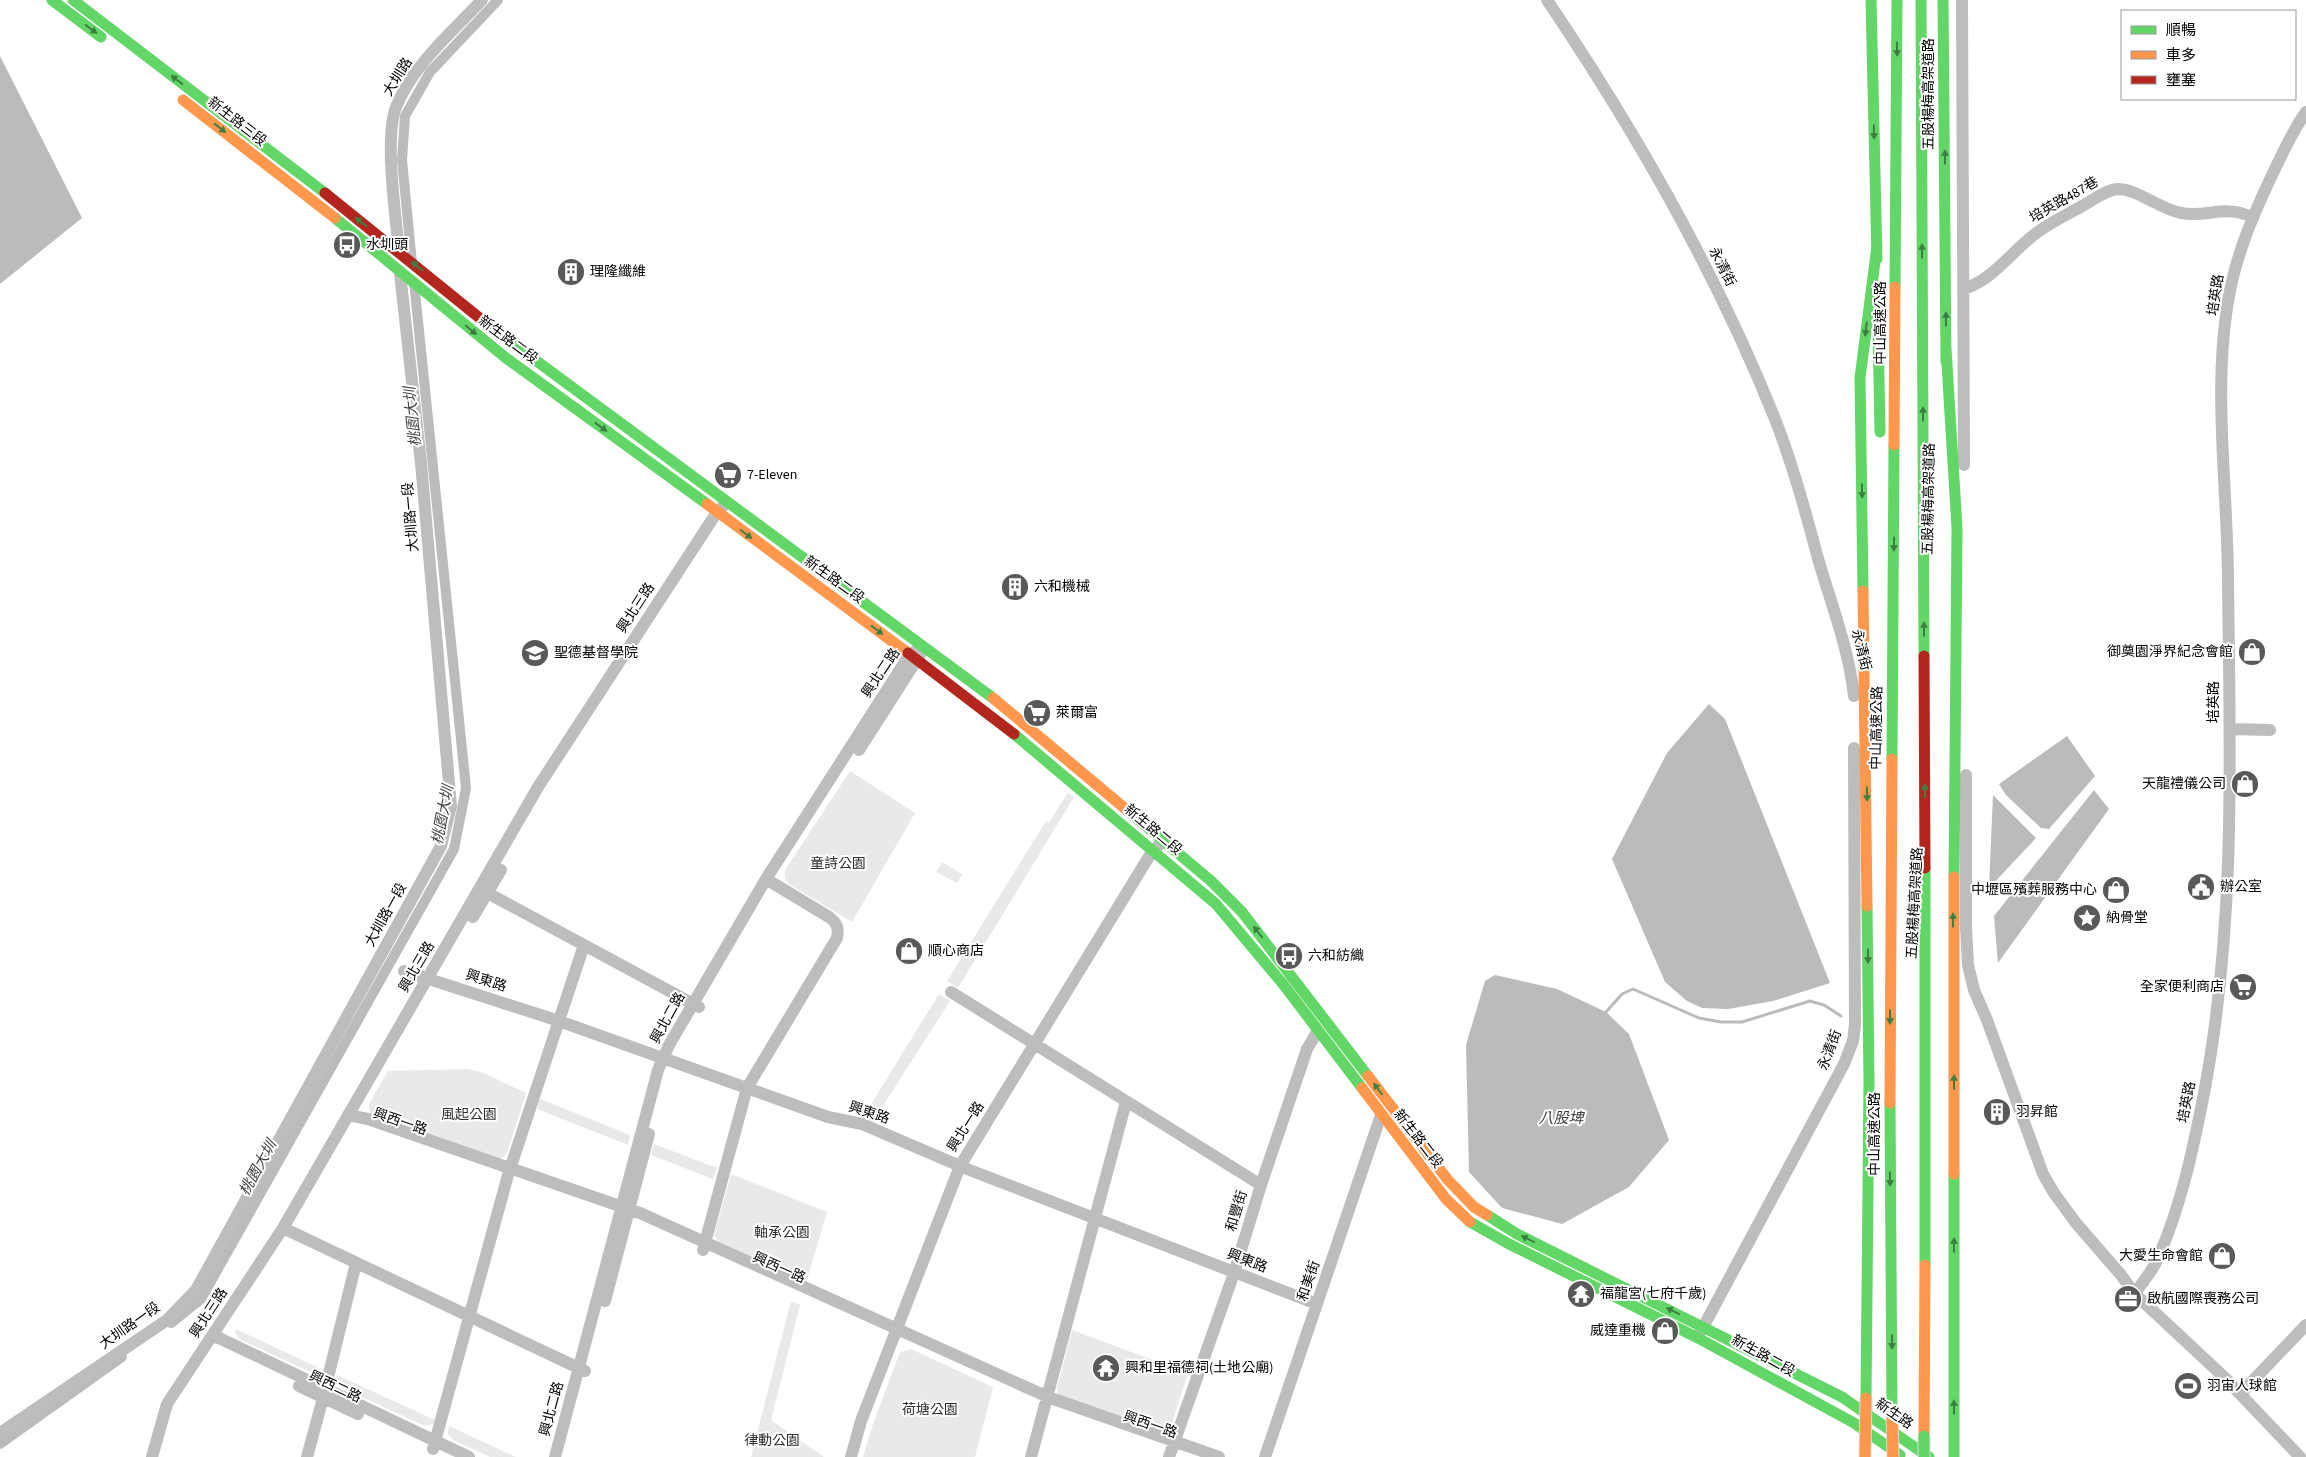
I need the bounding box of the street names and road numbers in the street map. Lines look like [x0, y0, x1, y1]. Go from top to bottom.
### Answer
street label: 五股楊梅高架道路 [1919, 38, 1939, 150]
street label: 大圳路 [378, 54, 418, 100]
street label: 新生路三段 [203, 93, 271, 151]
street label: 培英路487巷 [2026, 172, 2102, 228]
street label: 永清街 [1704, 244, 1740, 290]
street label: 培英路 [2203, 273, 2229, 317]
street label: 中山高速公路 [1871, 281, 1891, 365]
street label: 新生路二段 [474, 311, 542, 369]
street label: 五股楊梅高架道路 [1918, 443, 1940, 555]
street label: 大圳路一段 [398, 481, 424, 553]
street label: 新生路二段 [800, 551, 868, 609]
street label: 興北三路 [612, 579, 660, 637]
street label: 永清街 [1846, 627, 1876, 673]
street label: 興北二路 [857, 644, 905, 702]
street label: 培英路 [2204, 681, 2224, 723]
street label: 中山高速公路 [1866, 686, 1888, 770]
street label: 新生路二段 [1120, 800, 1186, 860]
street label: 五股楊梅高架道路 [1902, 847, 1928, 959]
street label: 大圳路一段 [360, 880, 412, 950]
street label: 興北三路 [394, 938, 440, 996]
street label: 興東路 [463, 965, 509, 997]
street label: 興北二路 [646, 989, 690, 1047]
street label: 永清街 [1813, 1027, 1847, 1073]
street label: 培英路 [2173, 1079, 2201, 1125]
street label: 中山高速公路 [1865, 1092, 1885, 1176]
street label: 興東路 [846, 1097, 892, 1129]
street label: 興北一路 [943, 1098, 989, 1156]
street label: 興西一路 [370, 1103, 430, 1141]
street label: 新生路二段 [1389, 1105, 1447, 1173]
street label: 和豐街 [1221, 1188, 1253, 1234]
street label: 興東路 [1224, 1244, 1270, 1278]
street label: 興西一路 [749, 1247, 809, 1289]
street label: 和美街 [1293, 1258, 1325, 1304]
street label: 興北三路 [185, 1284, 233, 1342]
street label: 大圳路一段 [96, 1298, 164, 1354]
street label: 新生路二段 [1728, 1330, 1798, 1382]
street label: 興西二路 [305, 1366, 365, 1408]
street label: 興北二路 [535, 1379, 569, 1439]
street label: 新生路 [1871, 1394, 1917, 1434]
street label: 興西一路 [1120, 1406, 1180, 1444]

